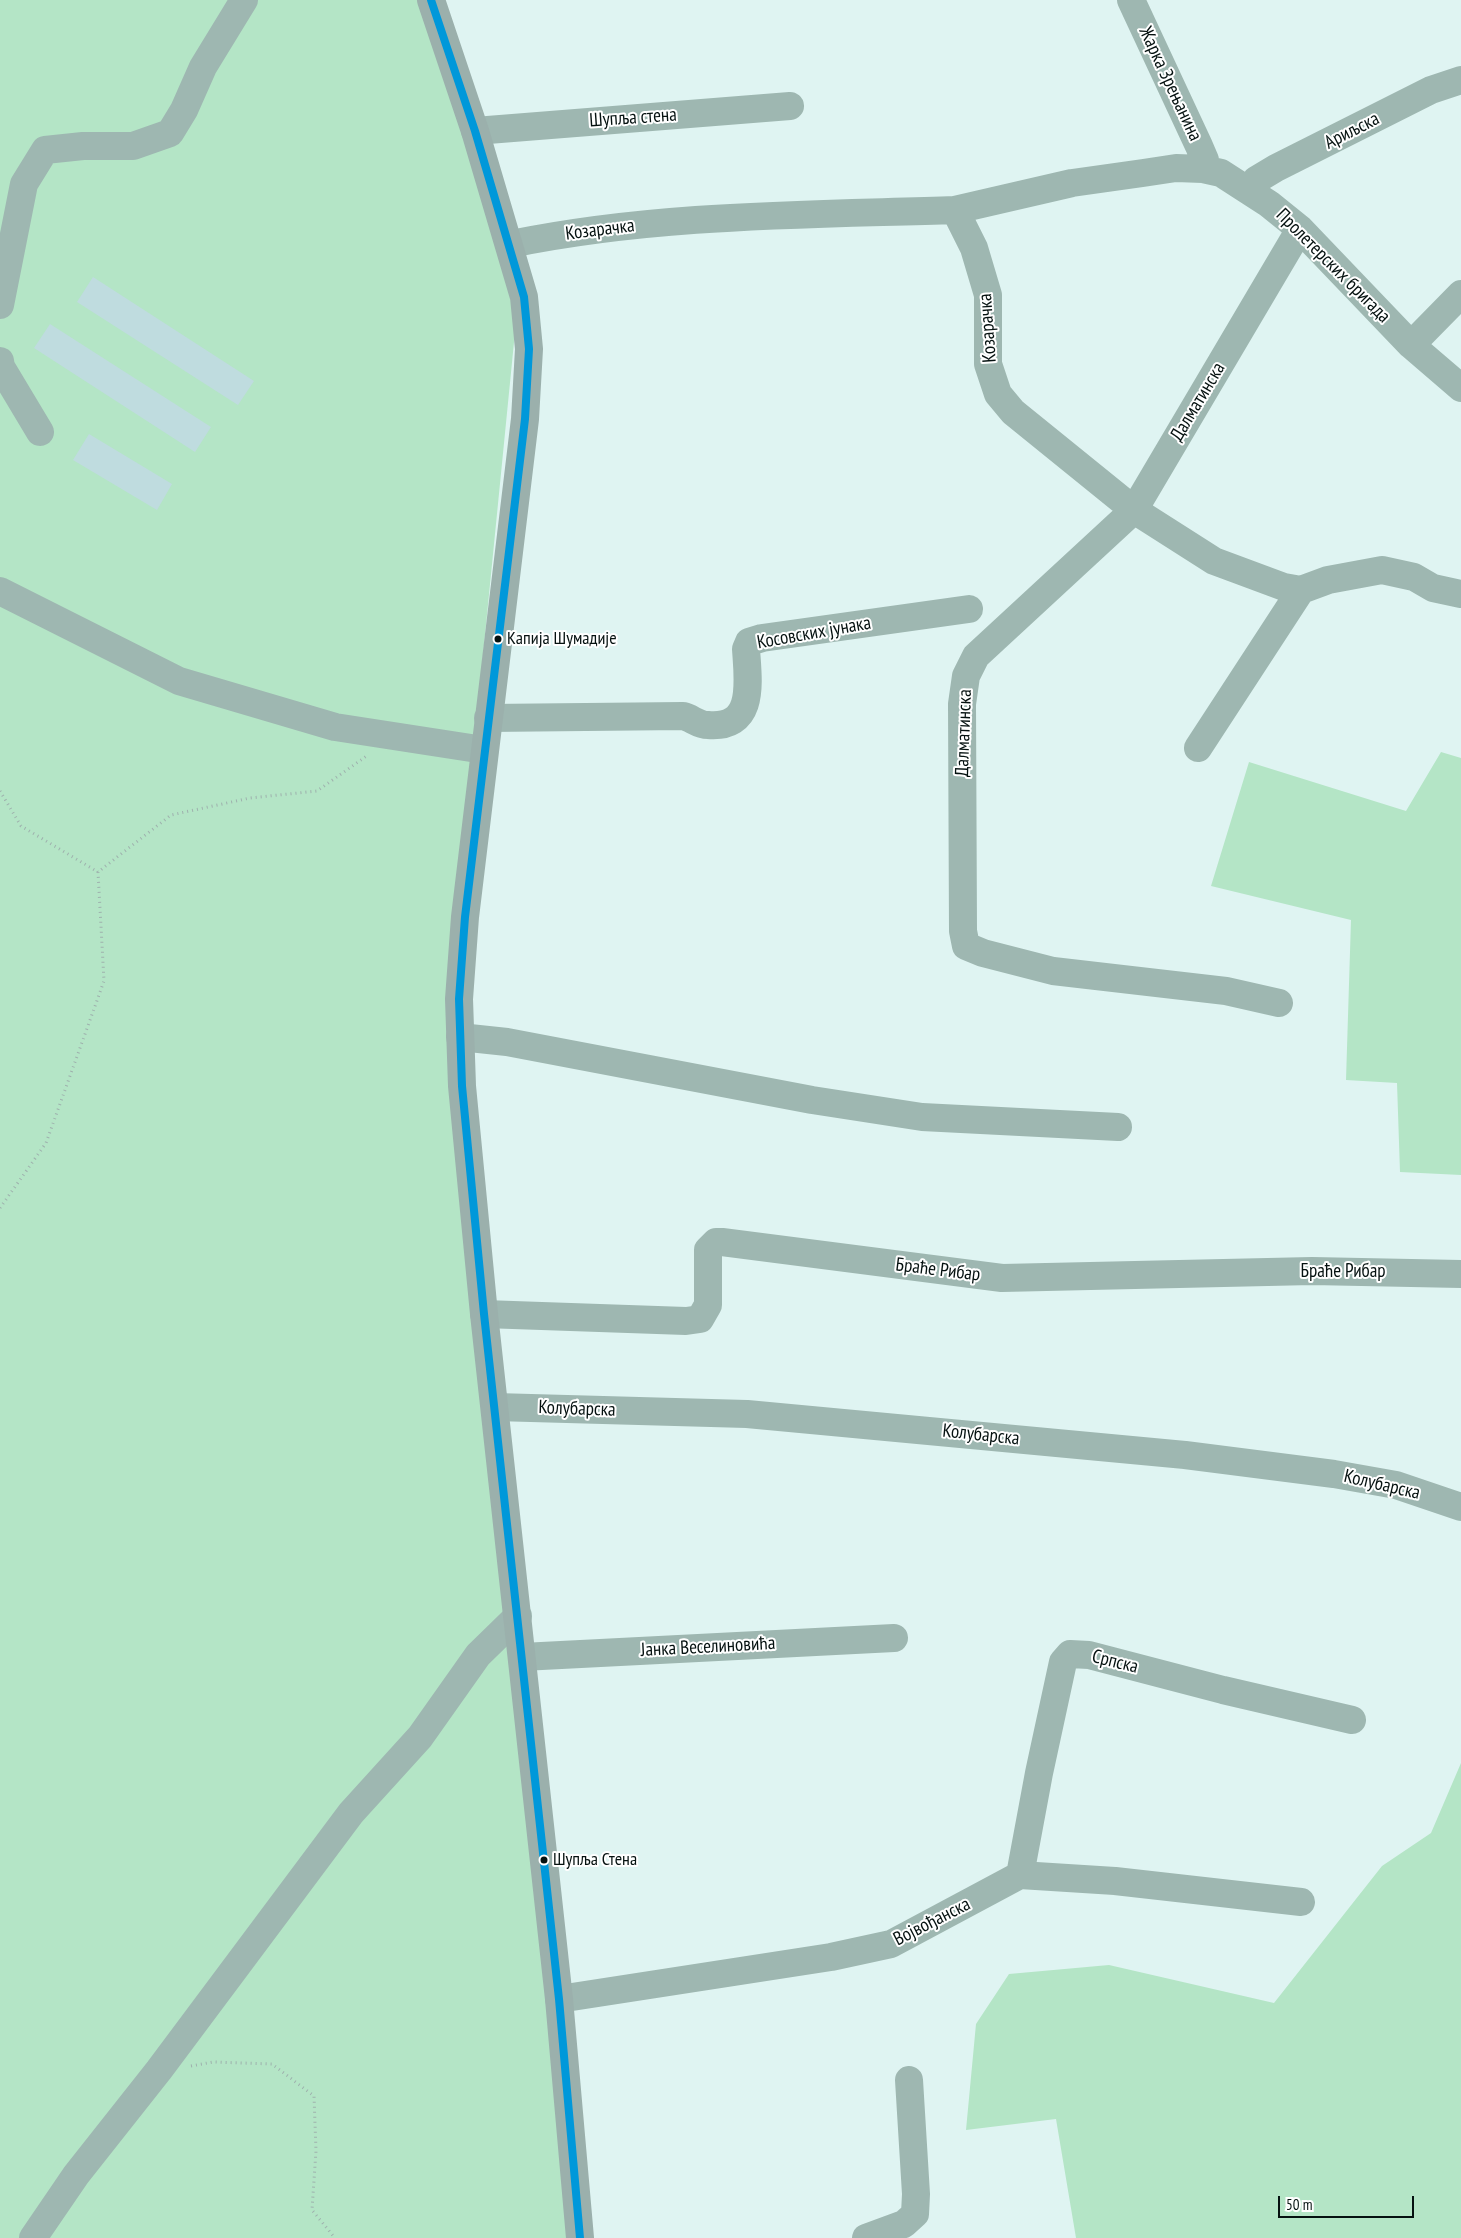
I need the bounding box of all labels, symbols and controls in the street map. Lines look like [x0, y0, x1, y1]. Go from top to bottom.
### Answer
street label: Жарка Зрењанина [1134, 23, 1206, 145]
street label: Шупља стена [588, 104, 678, 132]
street label: Ариљска [1321, 108, 1383, 154]
street label: Пролетерских бригада [1271, 204, 1395, 328]
street label: Козарачка [564, 214, 636, 246]
street label: Козарачка [974, 293, 1002, 363]
street label: Далматинска [1166, 359, 1230, 445]
street label: Косовских јунака [755, 612, 873, 654]
place label: Капија Шумадије [507, 628, 617, 650]
marker: Капија Шумадије [493, 634, 503, 644]
street label: Далматинска [951, 689, 977, 777]
street label: Браће Рибар [894, 1253, 982, 1287]
street label: Браће Рибар [1300, 1261, 1386, 1283]
street label: Колубарска [538, 1396, 616, 1422]
street label: Колубарска [941, 1420, 1021, 1450]
street label: Колубарска [1342, 1465, 1422, 1505]
street label: Јанка Веселиновића [640, 1632, 776, 1662]
street label: Српска [1090, 1645, 1140, 1679]
place label: Шупља Стена [553, 1849, 637, 1871]
marker: Шупља Стена [539, 1855, 549, 1865]
street label: Војвођанска [890, 1893, 974, 1951]
scale bar [1281, 2186, 1417, 2218]
text: 50 m [1286, 2195, 1312, 2214]

